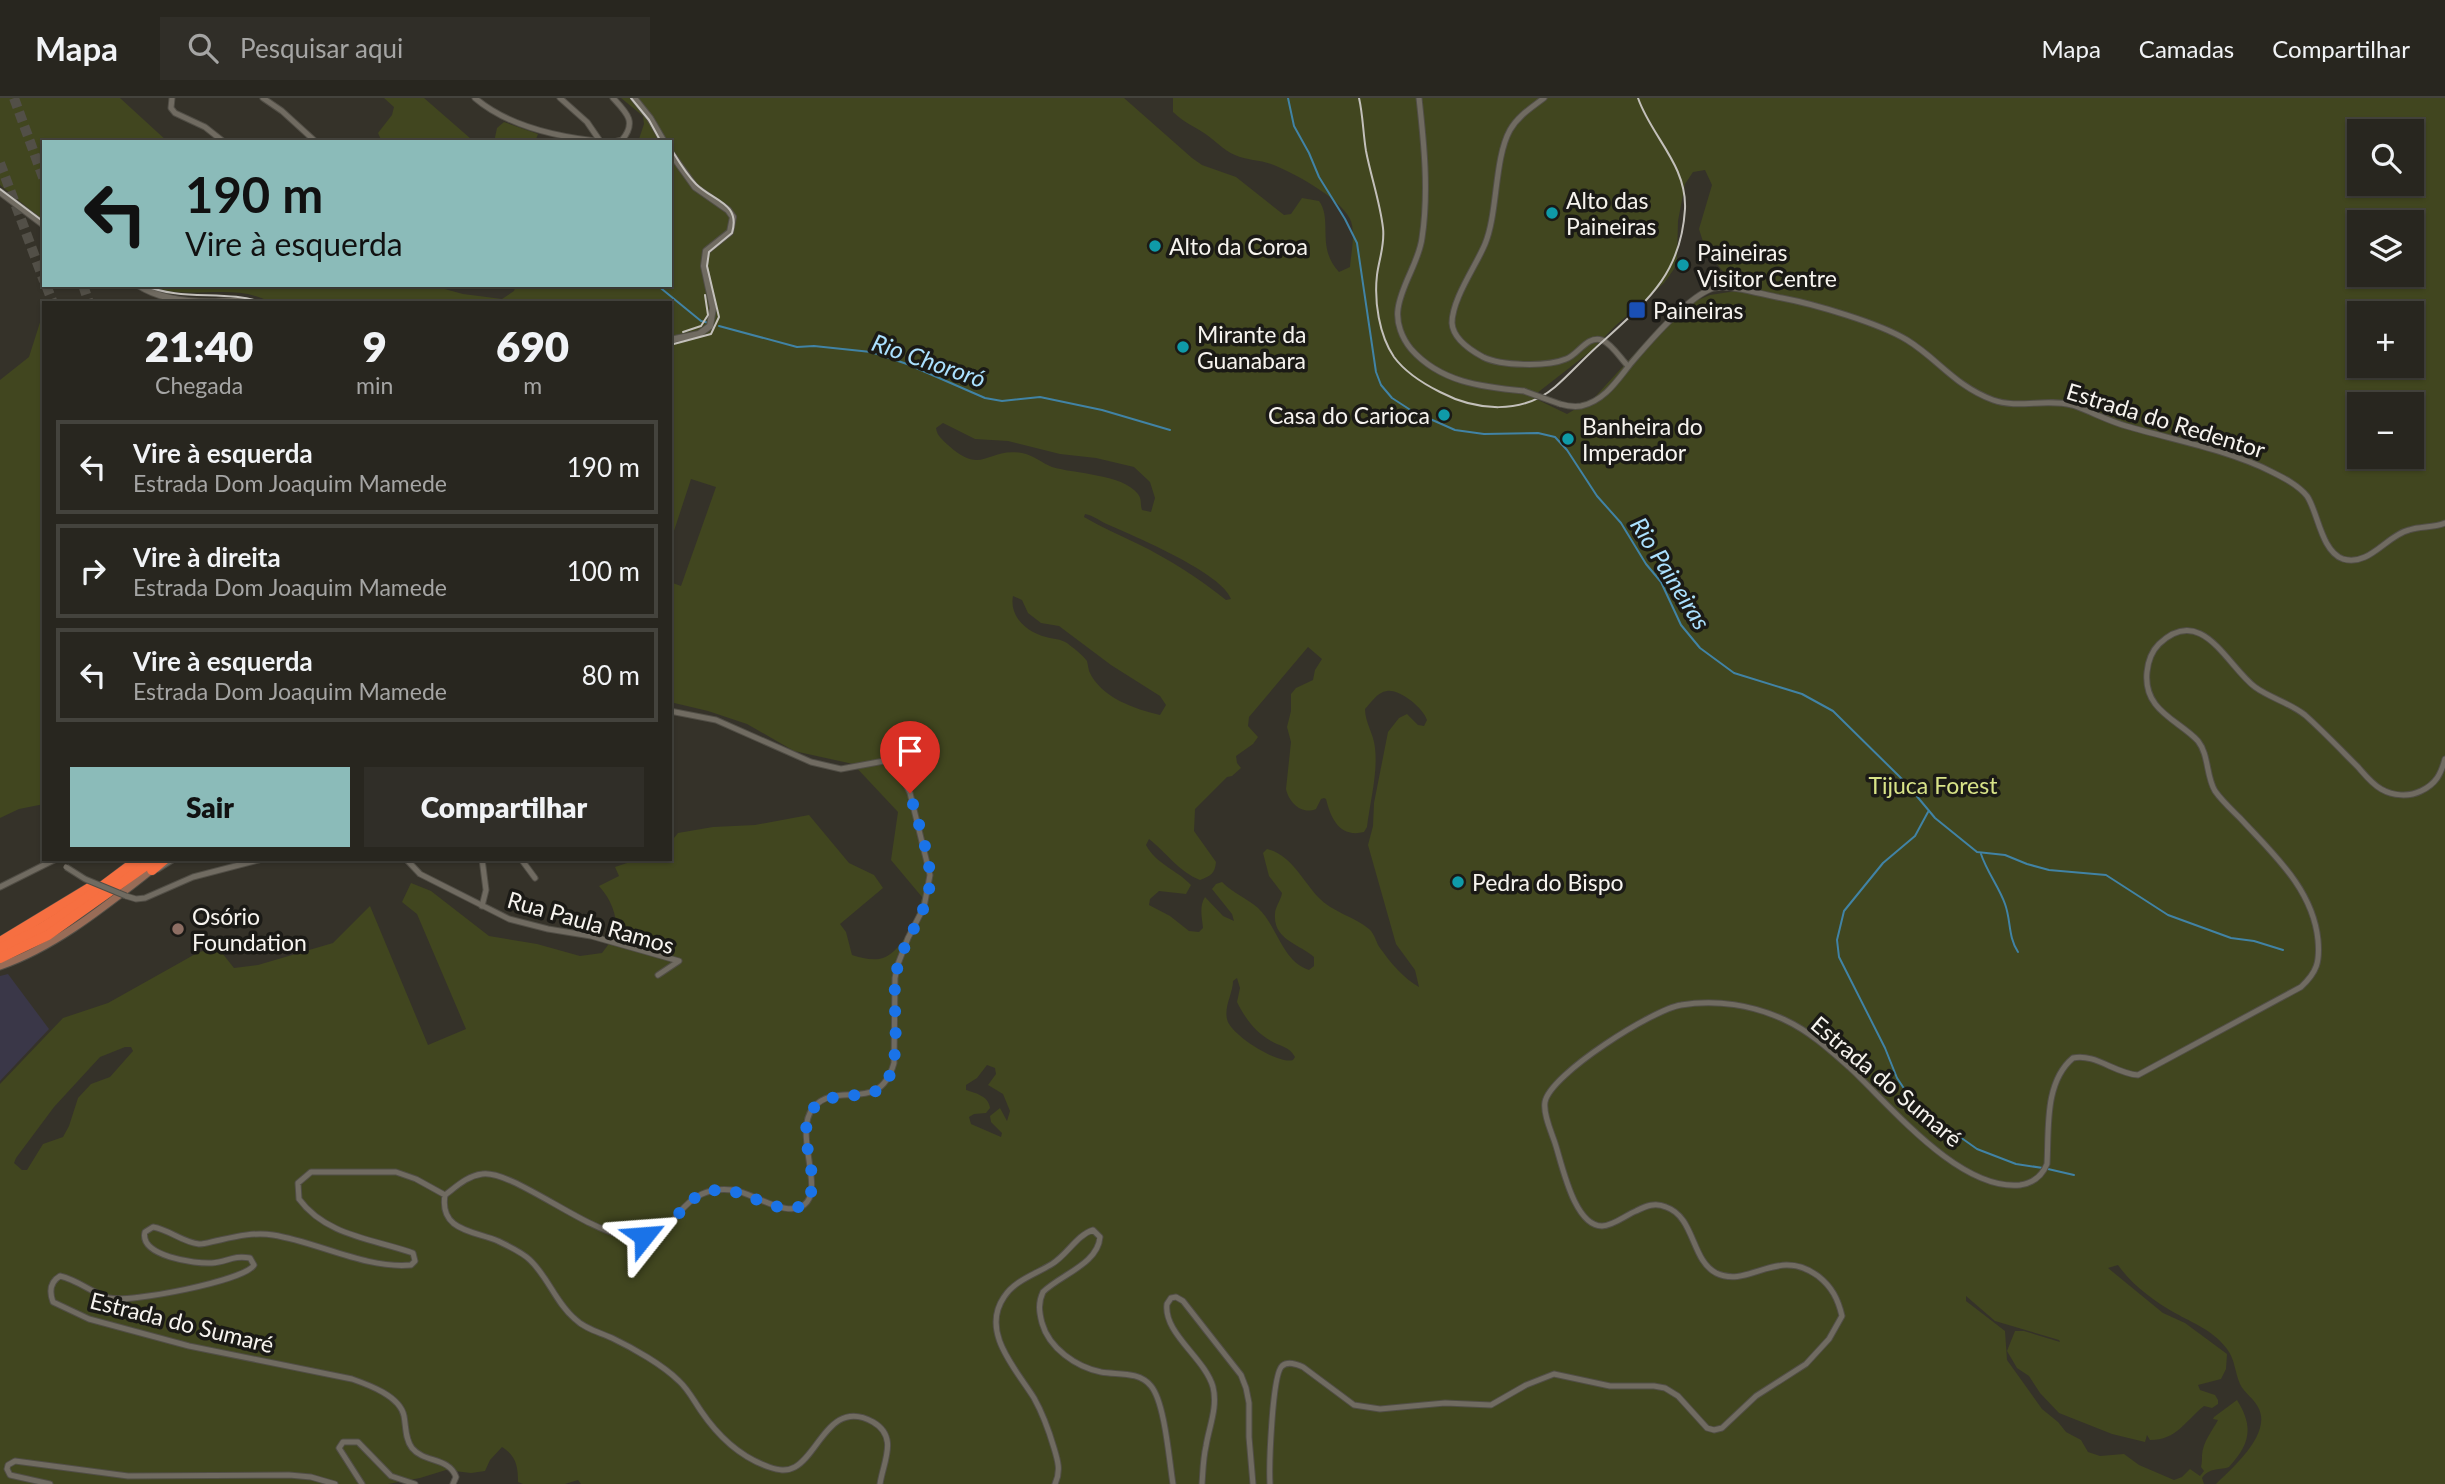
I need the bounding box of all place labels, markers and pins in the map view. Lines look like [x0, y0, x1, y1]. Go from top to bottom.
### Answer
place label: Alto das Paineiras [1566, 186, 1657, 240]
marker: Alto das Paineiras [1544, 205, 1560, 221]
place label: Alto da Coroa [1169, 232, 1308, 260]
marker: Alto da Coroa [1147, 238, 1163, 254]
place label: Paineiras Visitor Centre [1697, 238, 1837, 292]
marker: Paineiras Visitor Centre [1675, 257, 1691, 273]
place label: Paineiras [1653, 296, 1744, 324]
marker: Paineiras [1627, 300, 1647, 320]
place label: Mirante da Guanabara [1197, 320, 1307, 374]
marker: Mirante da Guanabara [1175, 339, 1191, 355]
place label: Casa do Carioca [1268, 401, 1430, 429]
marker: Casa do Carioca [1436, 407, 1452, 423]
place label: Banheira do Imperador [1582, 412, 1703, 466]
marker: Banheira do Imperador [1560, 431, 1576, 447]
pin [880, 721, 940, 793]
place label: Pedra do Bispo [1472, 868, 1624, 896]
marker: Pedra do Bispo [1450, 874, 1466, 890]
place label: Osório Foundation [192, 902, 307, 956]
marker: Osório Foundation [170, 921, 186, 937]

